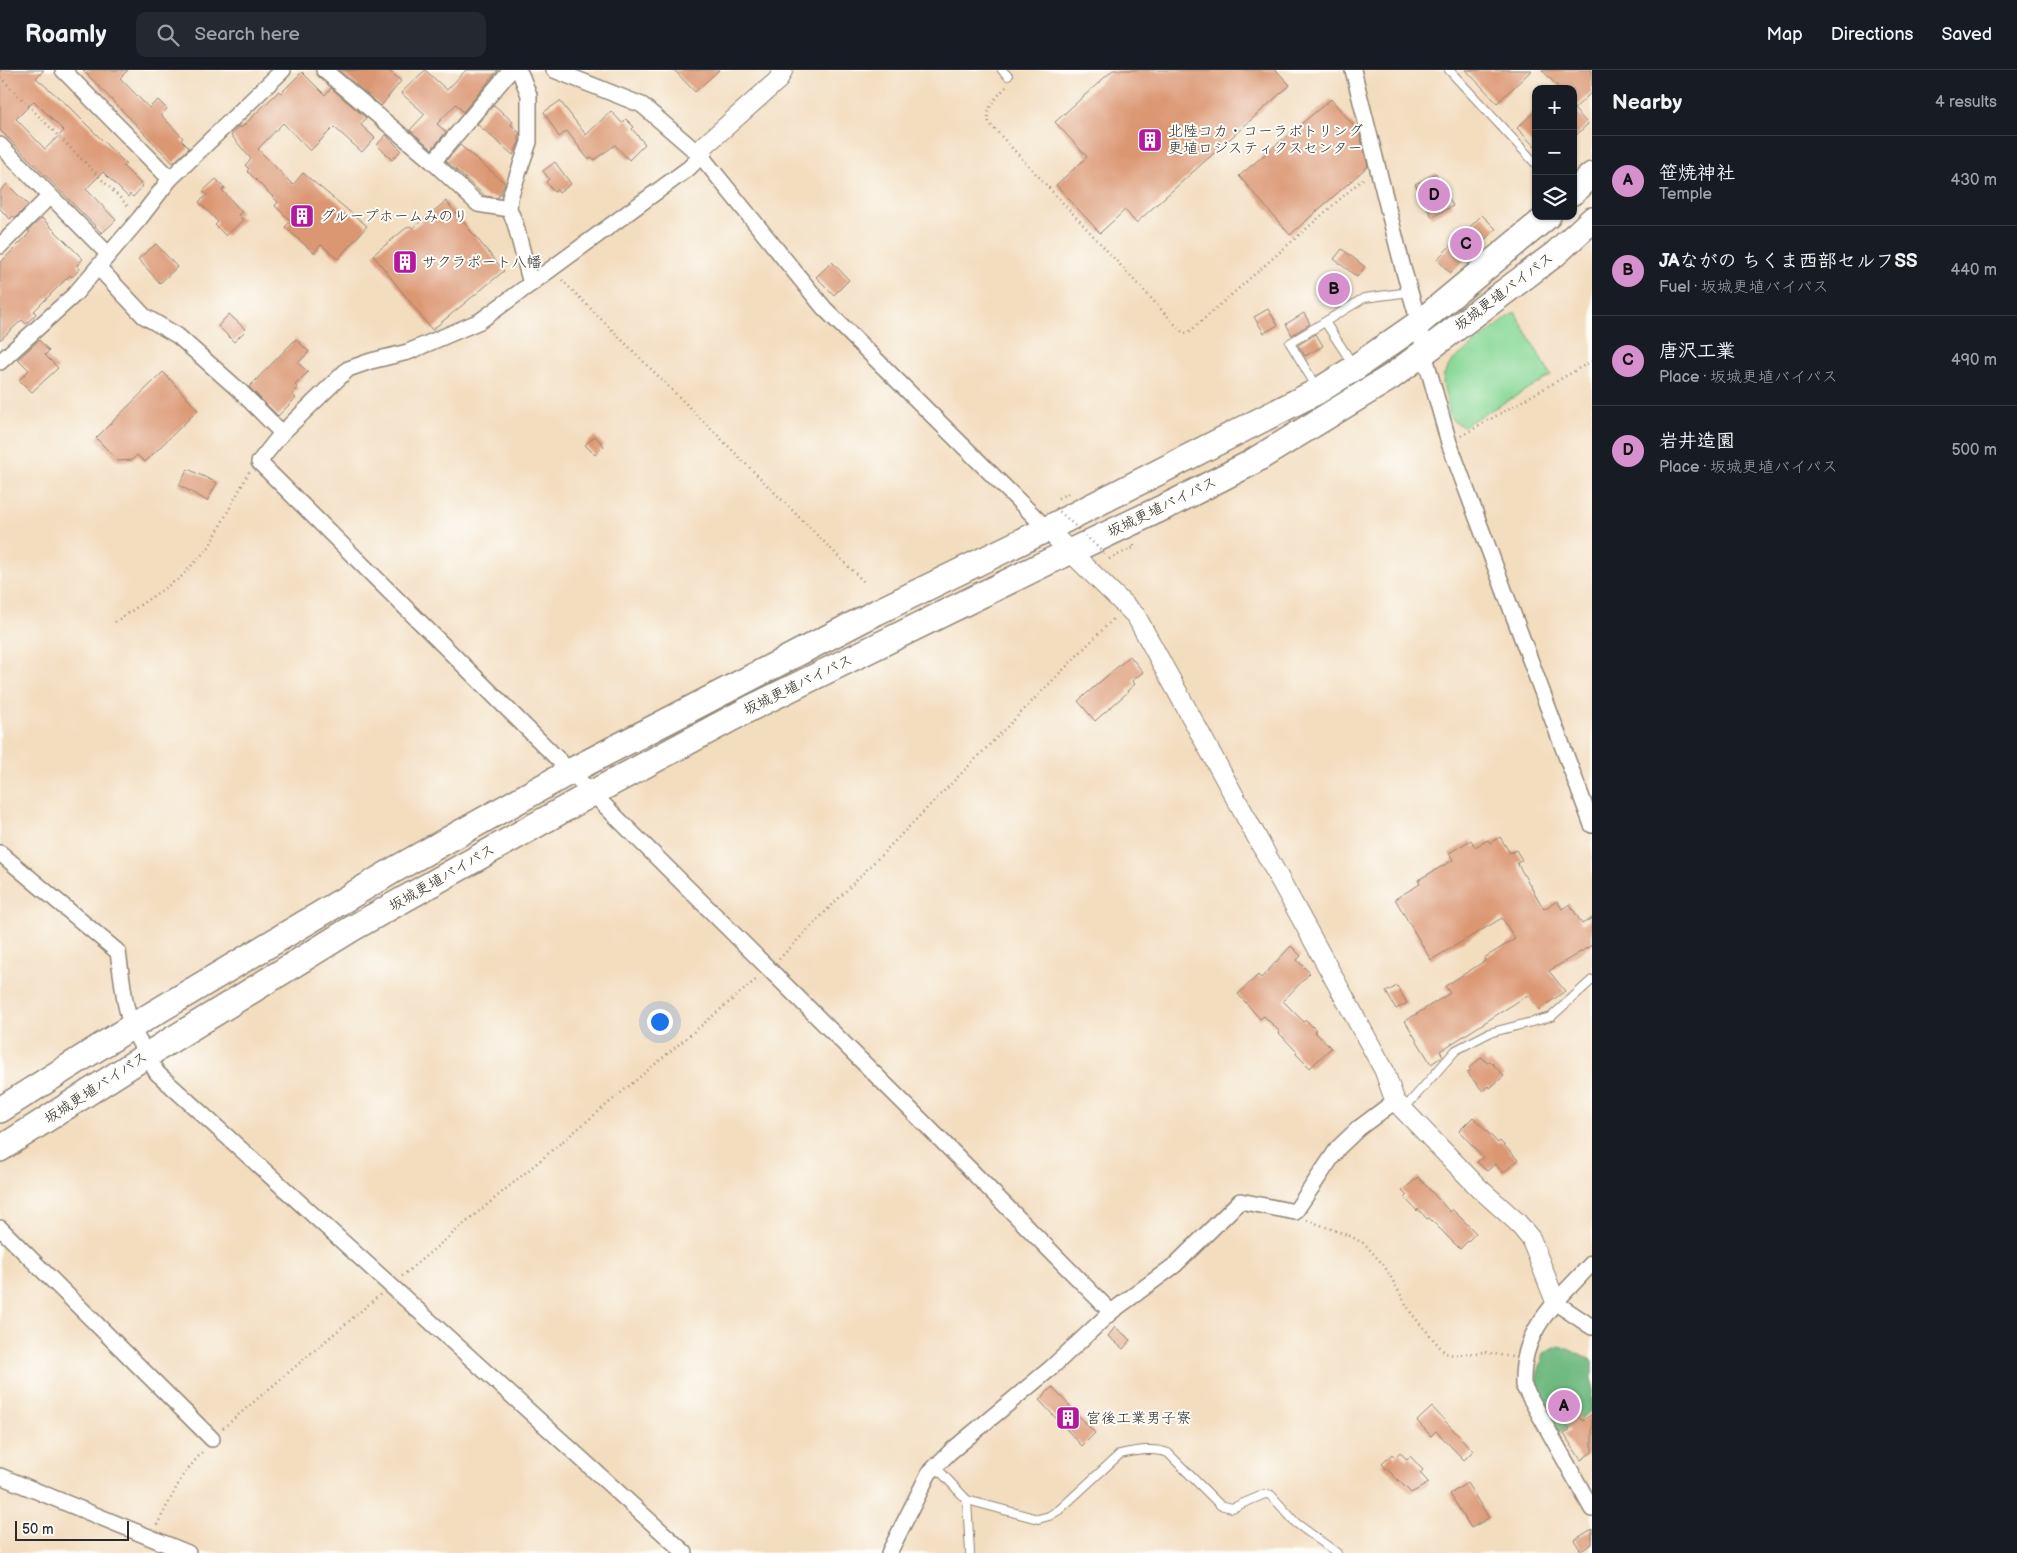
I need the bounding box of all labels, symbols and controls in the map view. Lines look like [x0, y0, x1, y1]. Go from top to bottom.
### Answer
search box [136, 12, 486, 57]
text: Roamly [25, 20, 106, 49]
icon: search [154, 21, 182, 49]
text: Search here [194, 23, 300, 46]
text: Map [1767, 24, 1803, 45]
text: Directions [1831, 24, 1913, 45]
text: Saved [1941, 24, 1992, 45]
map controls [1532, 85, 1577, 220]
button: + [1532, 85, 1577, 130]
text: Nearby [1612, 90, 1682, 115]
text: 4 results [1935, 93, 1997, 112]
place label: 北陸コカ・コーラボトリング 更埴ロジスティクスセンター [1168, 122, 1363, 158]
building icon: 北陸コカ・コーラボトリング 更埴ロジスティクスセンター [1137, 127, 1163, 153]
button: − [1532, 130, 1577, 175]
text: 笹焼神社 [1659, 162, 1735, 185]
text: A [1623, 171, 1633, 190]
text: 430 m [1950, 171, 1997, 190]
button: layers [1532, 175, 1577, 220]
pin: D [1418, 176, 1450, 214]
text: Temple [1659, 185, 1712, 204]
building icon: グループホームみのり [289, 203, 315, 229]
place label: グループホームみのり [320, 207, 468, 226]
pin: C [1450, 225, 1482, 263]
street label: 坂城更埴バイパス [1450, 248, 1558, 336]
building icon: サクラポート八幡 [392, 249, 418, 275]
text: JAながの ちくま西部セルフSS [1659, 250, 1918, 273]
place label: サクラポート八幡 [422, 253, 541, 272]
text: B [1622, 261, 1634, 280]
text: 440 m [1951, 261, 1997, 280]
pin: B [1318, 270, 1350, 308]
text: Fuel · 坂城更埴バイパス [1659, 278, 1828, 297]
text: 唐沢工業 [1659, 340, 1735, 363]
text: C [1622, 351, 1634, 370]
text: 490 m [1951, 351, 1997, 370]
text: Place · 坂城更埴バイパス [1659, 368, 1838, 387]
text: 岩井造園 [1659, 430, 1735, 453]
text: D [1622, 441, 1634, 460]
text: 500 m [1951, 441, 1997, 460]
text: Place · 坂城更埴バイパス [1659, 458, 1838, 477]
street label: 坂城更埴バイパス [1104, 472, 1220, 542]
street label: 坂城更埴バイパス [740, 650, 856, 720]
street label: 坂城更埴バイパス [385, 840, 499, 916]
your location [647, 1009, 673, 1035]
street label: 坂城更埴バイパス [41, 1047, 151, 1129]
pin: A [1548, 1387, 1580, 1425]
building icon: 宮後工業男子寮 [1055, 1405, 1081, 1431]
place label: 宮後工業男子寮 [1086, 1409, 1191, 1428]
scale bar [15, 1518, 129, 1541]
text: 50 m [22, 1521, 54, 1538]

